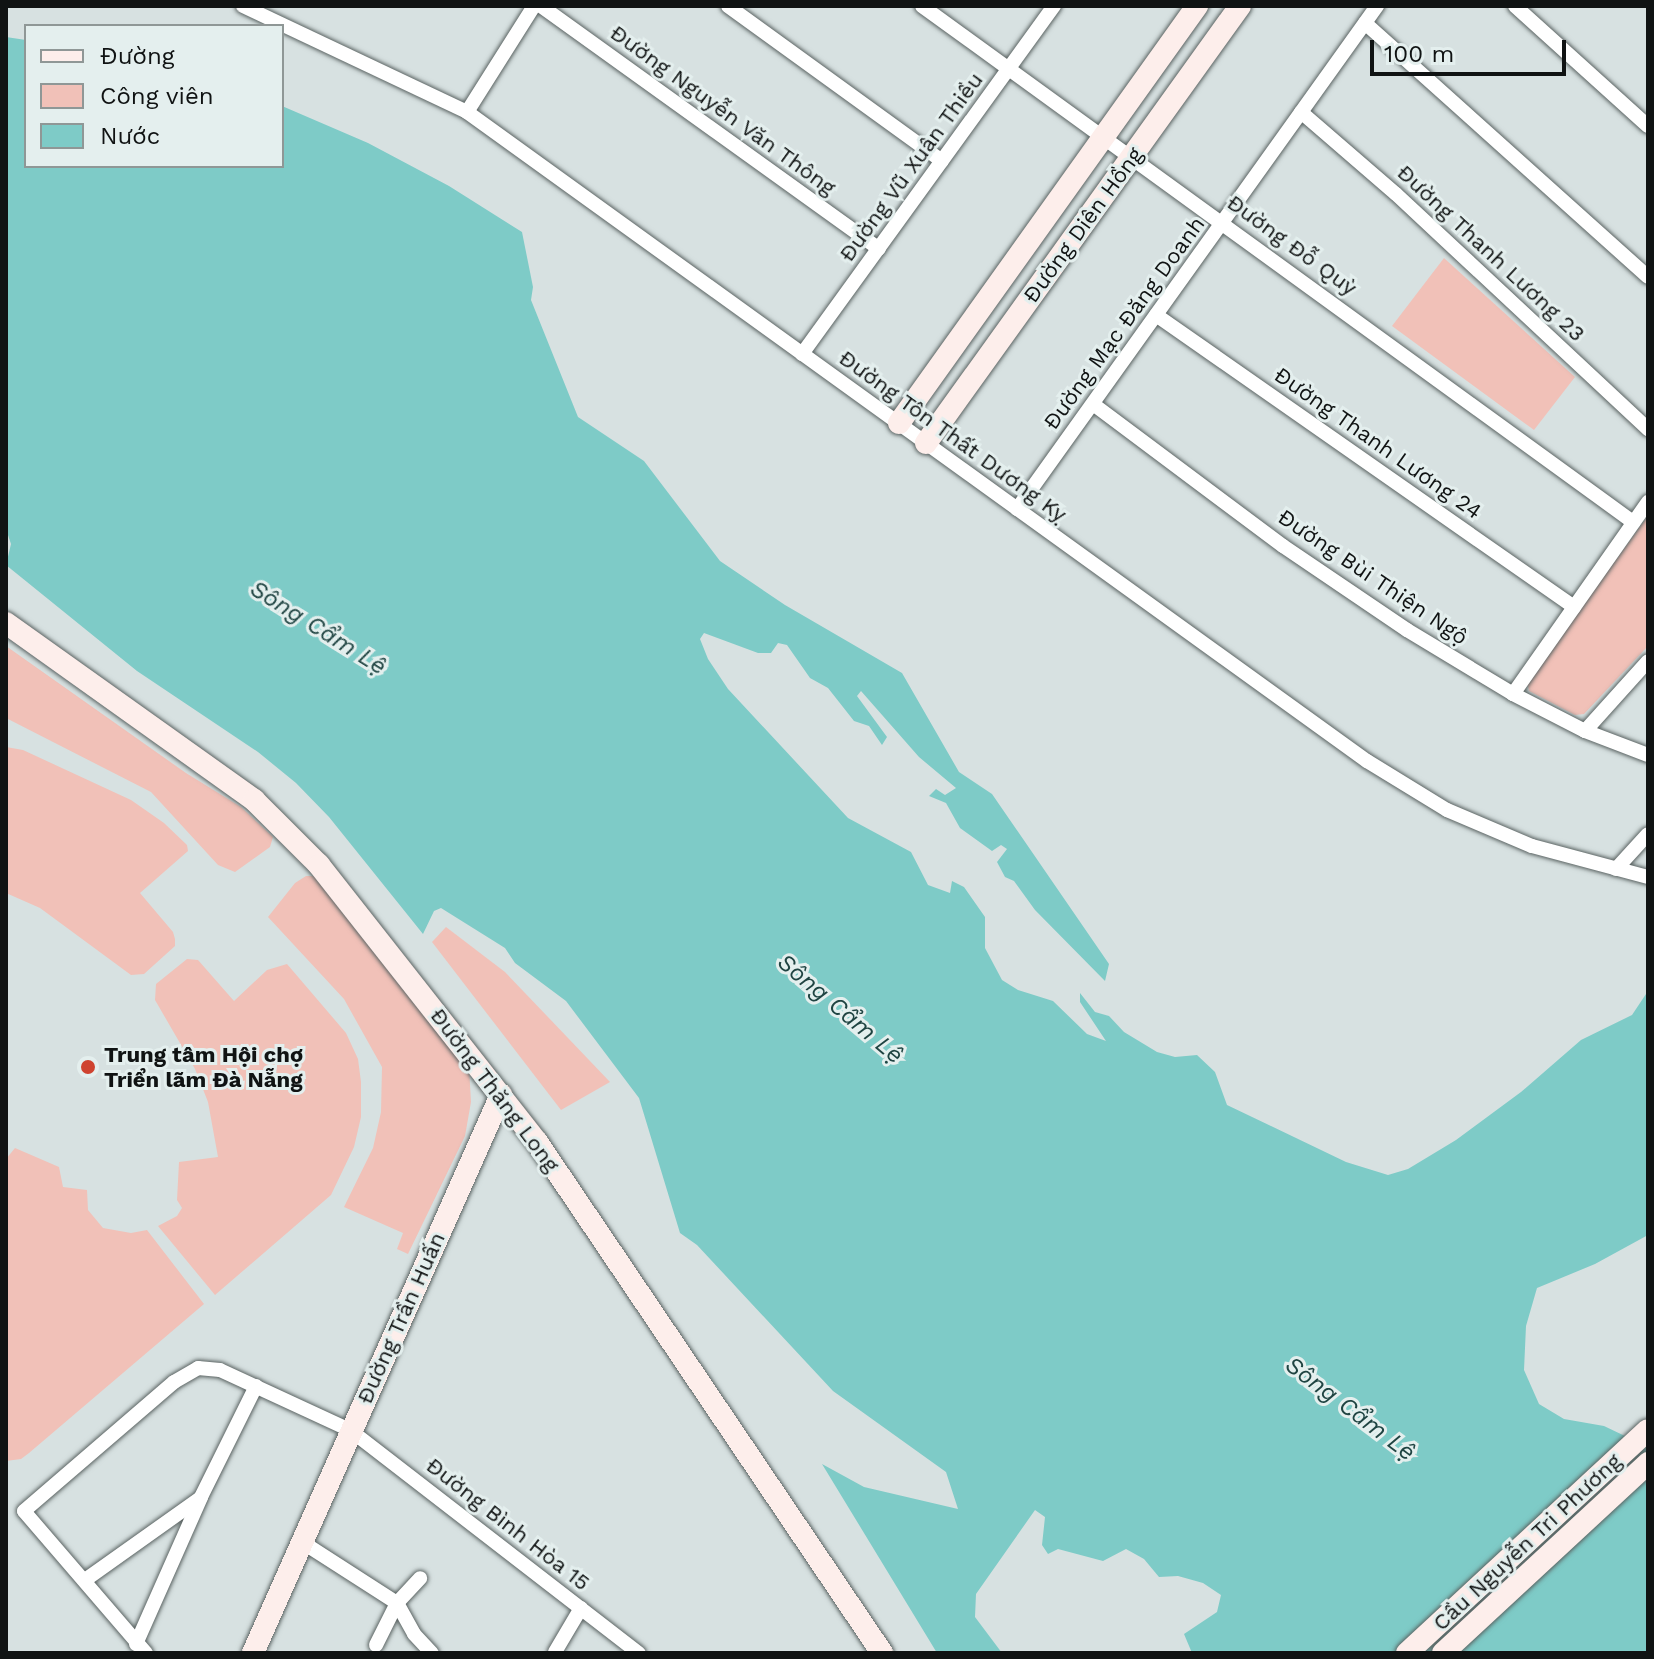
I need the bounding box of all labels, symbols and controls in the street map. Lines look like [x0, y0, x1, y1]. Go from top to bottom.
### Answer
street label: Đường Nguyễn Văn Thông [605, 19, 841, 201]
legend [24, 24, 284, 168]
scale bar [1374, 24, 1570, 74]
text: 100 m [1384, 40, 1454, 68]
text: Đường [100, 42, 175, 70]
street label: Đường Vũ Xuân Thiều [833, 67, 989, 267]
text: Công viên [100, 82, 214, 110]
text: Nước [100, 122, 160, 150]
street label: Đường Diên Hồng [1018, 142, 1148, 308]
street label: Đường Thanh Lương 23 [1391, 159, 1591, 347]
street label: Đường Đỗ Quỳ [1222, 189, 1362, 301]
street label: Đường Mạc Đăng Doanh [1038, 211, 1210, 435]
street label: Đường Tôn Thất Dương Kỵ [833, 344, 1073, 528]
street label: Đường Thanh Lương 24 [1269, 361, 1487, 525]
street label: Đường Bùi Thiện Ngộ [1273, 503, 1473, 651]
water label: Sông Cẩm Lệ [244, 575, 392, 681]
water label: Sông Cẩm Lệ [771, 948, 909, 1070]
street label: Đường Thăng Long [425, 1003, 565, 1177]
place label: Trung tâm Hội chợ Triển lãm Đà Nẵng [104, 1041, 303, 1092]
marker: Trung tâm Hội chợ Triển lãm Đà Nẵng [79, 1058, 97, 1076]
street label: Đường Trần Huấn [351, 1228, 451, 1408]
water label: Sông Cẩm Lệ [1279, 1351, 1421, 1467]
street label: Cầu Nguyễn Tri Phương [1427, 1448, 1627, 1636]
street label: Đường Bình Hòa 15 [421, 1452, 595, 1596]

